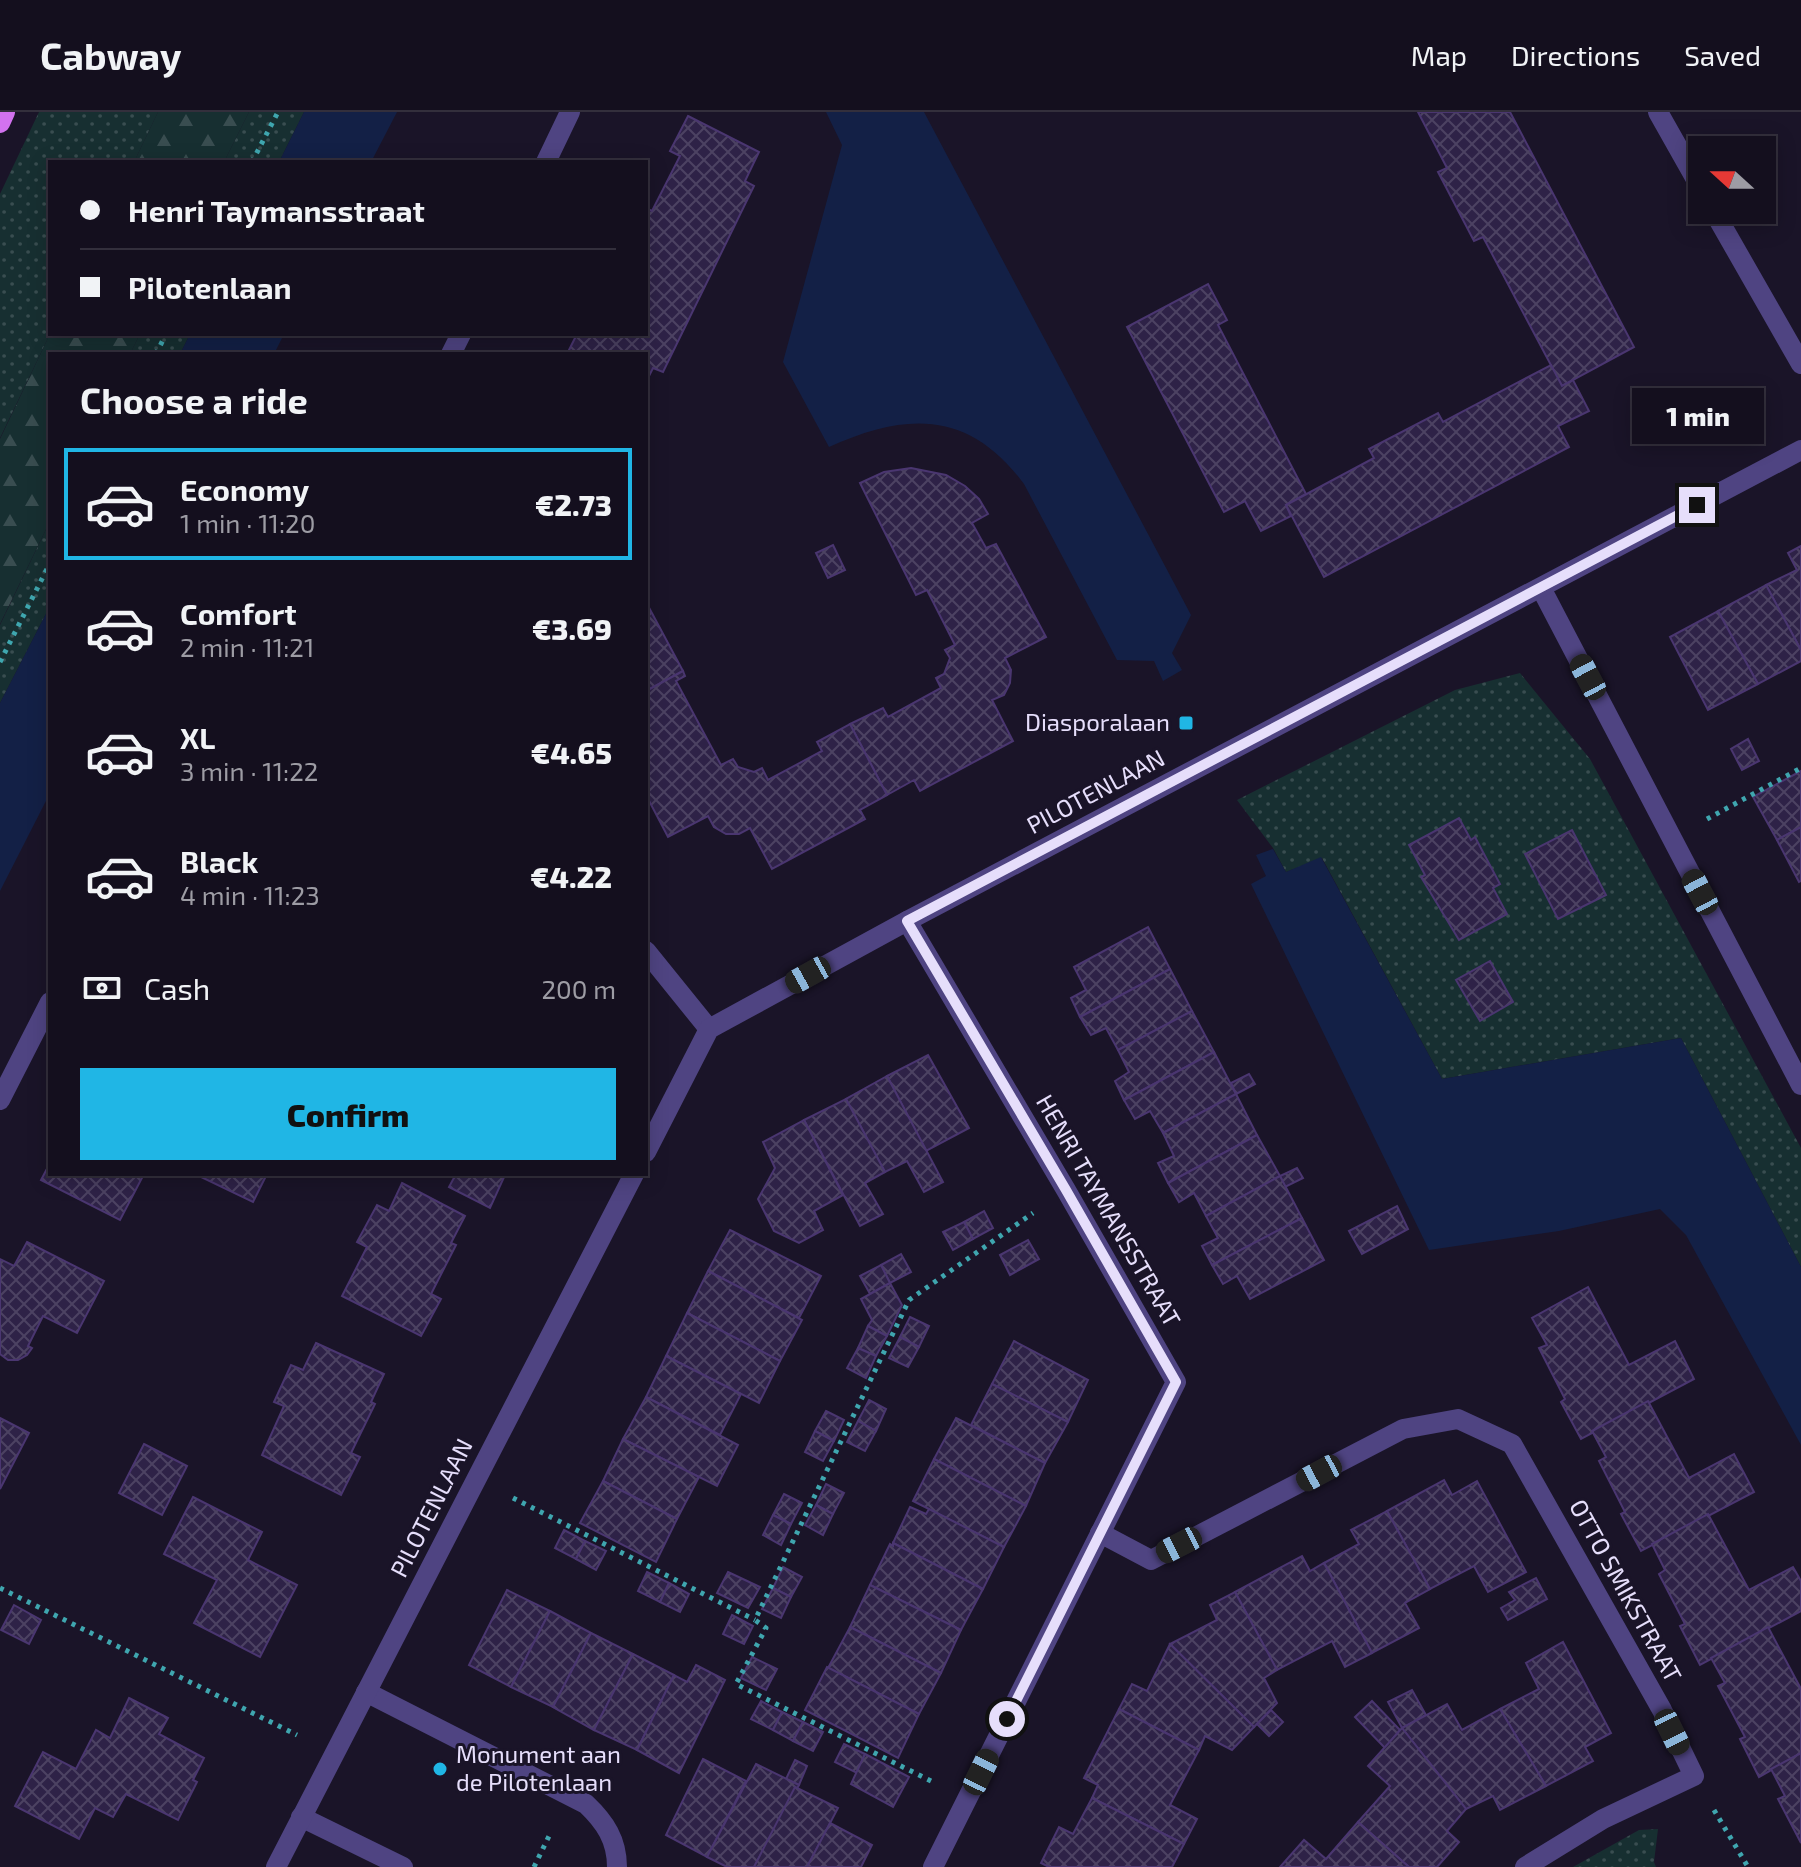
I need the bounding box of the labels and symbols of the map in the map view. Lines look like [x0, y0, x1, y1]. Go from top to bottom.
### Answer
north arrow [1688, 136, 1776, 224]
callout: 1 min [1631, 389, 1763, 445]
route end [1679, 487, 1715, 523]
car [1566, 650, 1610, 704]
place label: Diasporalaan [1025, 707, 1170, 736]
marker: Diasporalaan [1177, 714, 1195, 732]
street label: PILOTENLAAN [1022, 742, 1169, 839]
car [1678, 865, 1722, 919]
car [781, 953, 835, 997]
street label: HENRI TAYMANSSTRAAT [1031, 1089, 1188, 1331]
street label: PILOTENLAAN [383, 1433, 478, 1581]
car [1292, 1451, 1346, 1495]
street label: OTTO SMIKSTRAAT [1564, 1494, 1689, 1687]
car [1152, 1523, 1206, 1567]
route start [989, 1701, 1025, 1737]
car [1651, 1705, 1693, 1759]
place label: Monument aan de Pilotenlaan [456, 1739, 621, 1796]
car [960, 1745, 1002, 1799]
marker: Monument aan de Pilotenlaan [431, 1760, 449, 1778]

